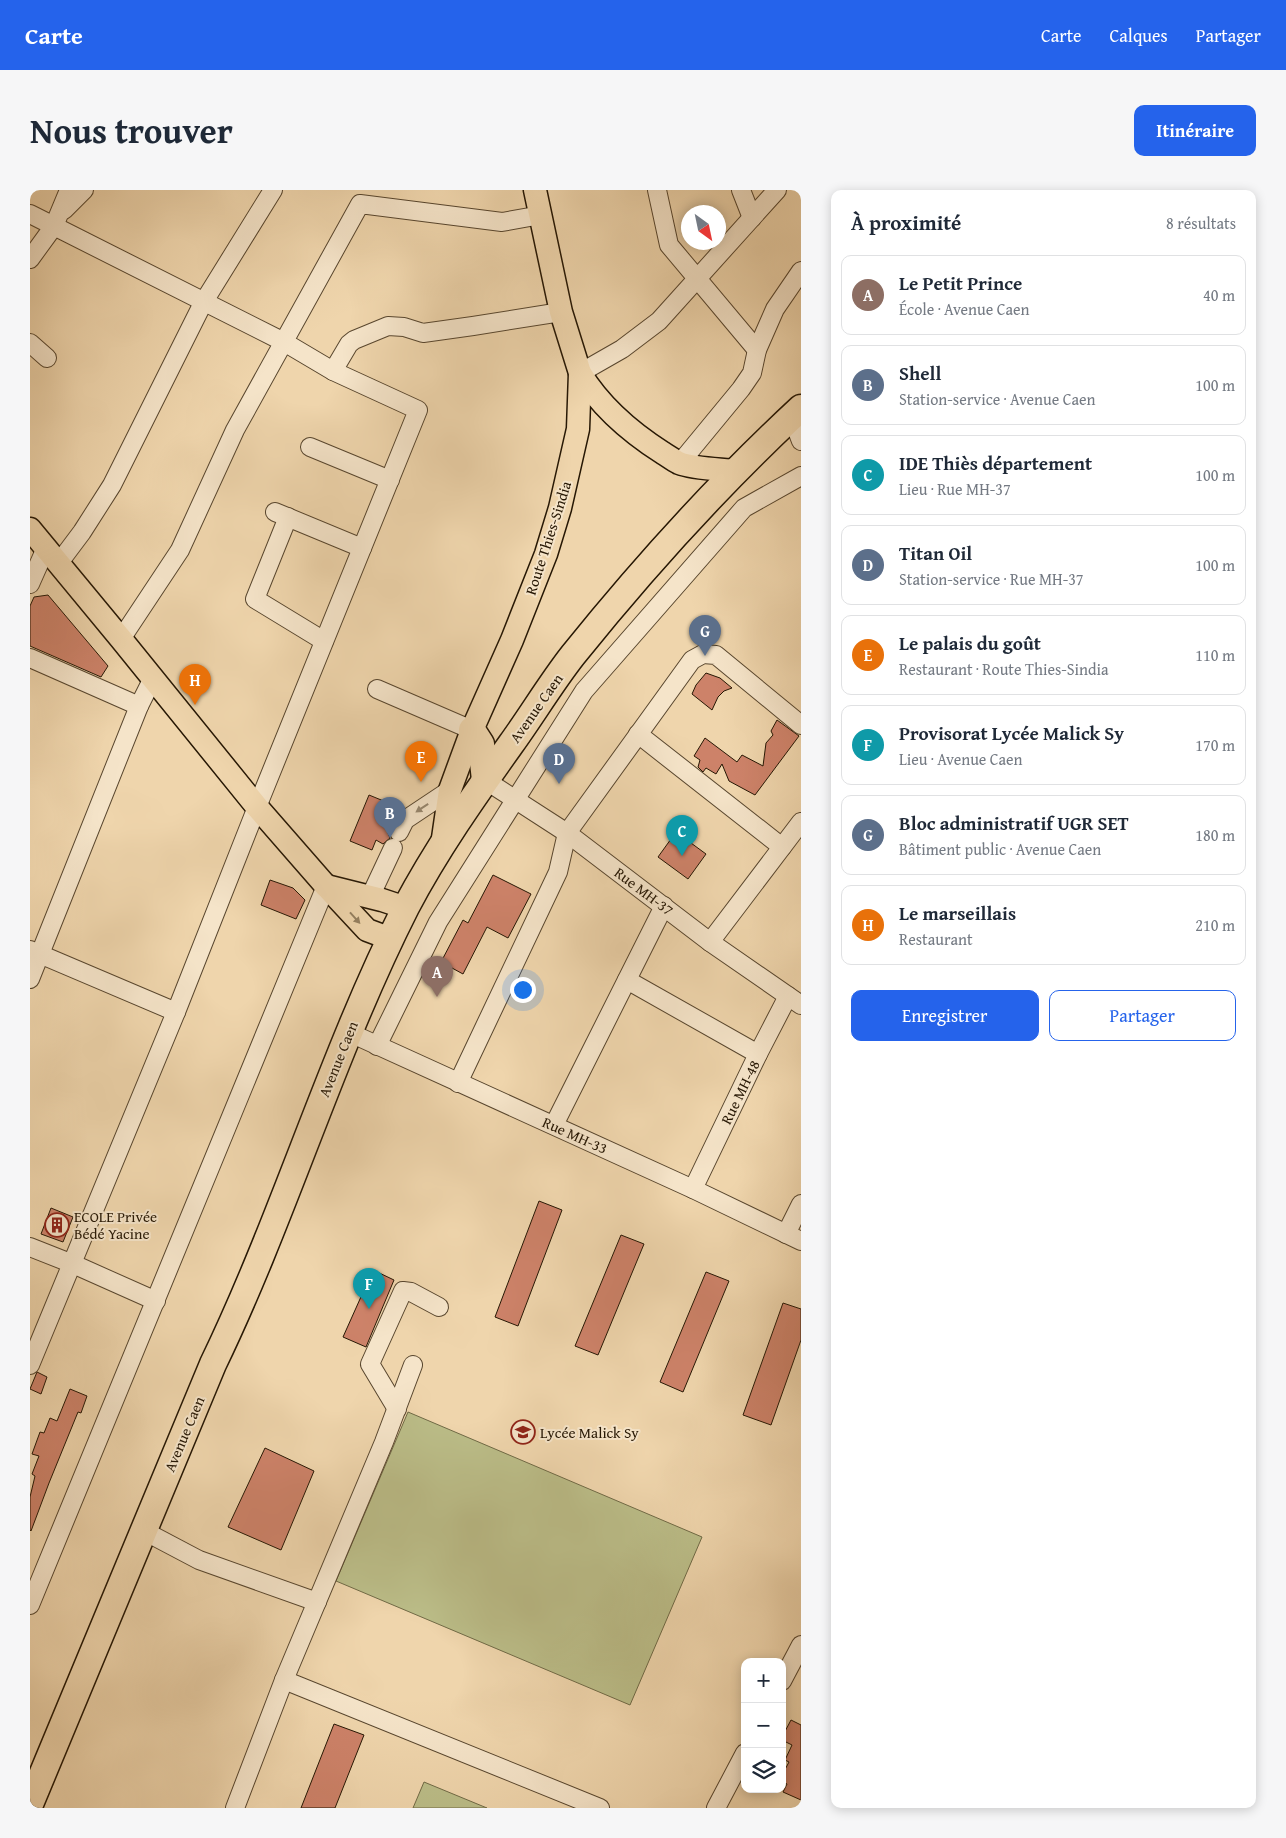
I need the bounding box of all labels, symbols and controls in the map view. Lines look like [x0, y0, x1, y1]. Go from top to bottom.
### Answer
text: Carte [25, 18, 83, 53]
text: Carte [1041, 22, 1082, 49]
text: Calques [1110, 22, 1168, 49]
text: Partager [1196, 22, 1261, 49]
text: Nous trouver [30, 105, 233, 156]
button: Itinéraire [1134, 105, 1256, 156]
north arrow [681, 205, 726, 250]
text: À proximité [851, 207, 961, 238]
text: 8 résultats [1166, 211, 1236, 235]
text: Le Petit Prince [899, 269, 1022, 297]
text: A [863, 283, 873, 307]
text: 40 m [1203, 283, 1235, 307]
text: École · Avenue Caen [899, 297, 1030, 321]
text: Shell [899, 359, 941, 387]
text: B [863, 373, 873, 397]
text: 100 m [1195, 373, 1235, 397]
text: Station-service · Avenue Caen [899, 387, 1095, 411]
text: IDE Thiès département [899, 449, 1092, 477]
text: C [863, 463, 873, 487]
text: 100 m [1195, 463, 1235, 487]
text: Lieu · Rue MH-37 [899, 477, 1011, 501]
street label: Route Thies-Sindia [520, 478, 576, 598]
text: Titan Oil [899, 539, 972, 567]
text: D [863, 553, 873, 577]
text: 100 m [1195, 553, 1235, 577]
text: Station-service · Rue MH-37 [899, 567, 1084, 591]
pin: G [689, 615, 721, 656]
text: Le palais du goût [899, 629, 1041, 657]
text: E [864, 643, 872, 667]
text: 110 m [1195, 643, 1235, 667]
text: Restaurant · Route Thies-Sindia [899, 657, 1109, 681]
pin: H [179, 664, 211, 705]
street label: Avenue Caen [504, 669, 568, 747]
text: Provisorat Lycée Malick Sy [899, 719, 1124, 747]
text: F [864, 733, 872, 757]
text: 170 m [1195, 733, 1235, 757]
pin: E [405, 741, 437, 782]
pin: D [543, 743, 575, 784]
text: Lieu · Avenue Caen [899, 747, 1023, 771]
pin: B [374, 797, 406, 838]
one-way arrow [415, 803, 429, 813]
text: Bloc administratif UGR SET [899, 809, 1129, 837]
pin: C [666, 815, 698, 856]
text: G [863, 823, 873, 847]
text: 180 m [1195, 823, 1235, 847]
text: Bâtiment public · Avenue Caen [899, 837, 1101, 861]
street label: Rue MH-37 [610, 862, 678, 920]
text: Le marseillais [899, 899, 1016, 927]
one-way arrow [349, 911, 361, 923]
text: H [862, 913, 874, 937]
text: 210 m [1195, 913, 1235, 937]
text: Restaurant [899, 927, 973, 951]
pin: A [421, 956, 453, 997]
your location [510, 977, 536, 1003]
button: Enregistrer [851, 990, 1039, 1041]
button: Partager [1049, 990, 1236, 1041]
street label: Avenue Caen [313, 1017, 363, 1100]
street label: Rue MH-48 [715, 1056, 765, 1128]
street label: Rue MH-33 [539, 1111, 611, 1159]
place label: ECOLE Privée Bédé Yacine [74, 1206, 157, 1244]
building icon: ECOLE Privée Bédé Yacine [44, 1212, 70, 1238]
pin: F [353, 1268, 385, 1309]
street label: Avenue Caen [159, 1393, 210, 1475]
school or university icon: Lycée Malick Sy [510, 1419, 536, 1445]
place label: Lycée Malick Sy [540, 1422, 639, 1443]
map controls [741, 1658, 786, 1793]
button: + [741, 1658, 786, 1703]
button: − [741, 1703, 786, 1748]
button: layers [741, 1748, 786, 1793]

